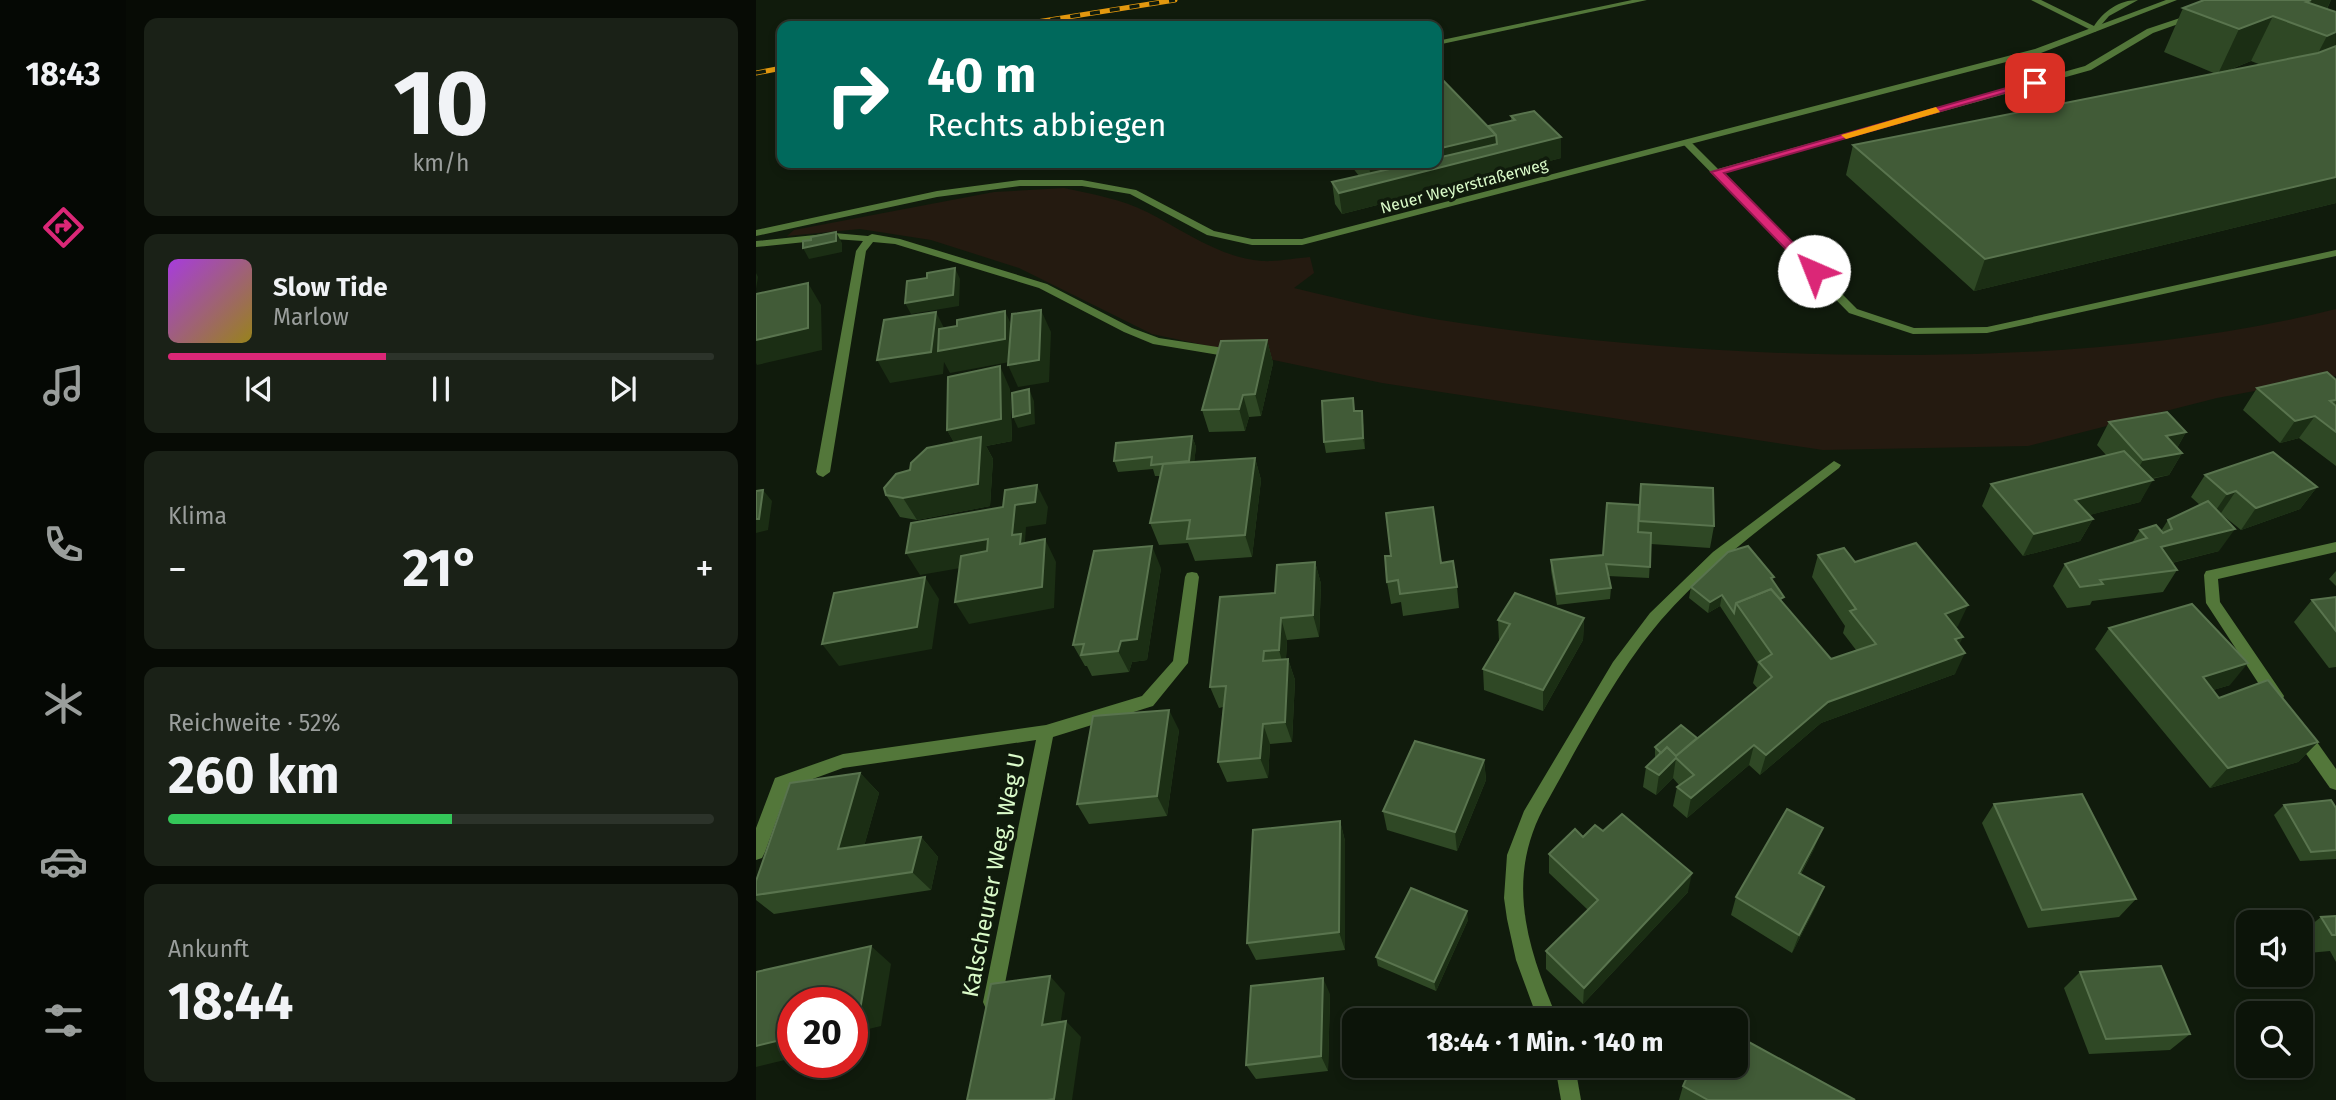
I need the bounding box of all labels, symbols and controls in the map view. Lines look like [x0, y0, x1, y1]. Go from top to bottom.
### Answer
text: 40 m [927, 46, 1036, 105]
text: 10 [393, 49, 489, 158]
icon: right [812, 49, 903, 140]
pin [2005, 53, 2065, 113]
text: 18:43 [25, 55, 101, 93]
icon: arrive [2016, 64, 2054, 102]
text: Rechts abbiegen [927, 106, 1167, 144]
text: km/h [413, 149, 469, 177]
street label: Neuer Weyerstraßerweg [1378, 154, 1551, 218]
icon: directions [39, 203, 88, 252]
position arrow [1777, 234, 1851, 308]
text: Slow Tide [273, 272, 388, 303]
text: Marlow [273, 303, 349, 331]
icon: music [39, 361, 88, 410]
icon: previous [240, 370, 278, 408]
icon: pause [422, 370, 460, 408]
icon: next [604, 370, 642, 408]
text: Klima [168, 502, 227, 530]
icon: phone [39, 520, 88, 569]
text: 21° [403, 537, 480, 600]
text: − [168, 546, 187, 592]
text: + [695, 546, 714, 592]
icon: climate [39, 679, 88, 728]
text: Reichweite · 52% [168, 709, 340, 737]
text: 260 km [168, 744, 340, 807]
street label: Kalscheurer Weg, Weg U [956, 750, 1030, 1000]
icon: car [39, 837, 88, 886]
map controls [2236, 910, 2313, 1078]
button: sound [2236, 910, 2313, 987]
text: Ankunft [168, 935, 249, 963]
text: 18:44 [168, 970, 293, 1033]
speed limit sign: 20 [777, 987, 868, 1078]
icon: filters [39, 996, 88, 1045]
button: search [2236, 1001, 2313, 1078]
text: 18:44 · 1 Min. · 140 m [1426, 1027, 1664, 1058]

